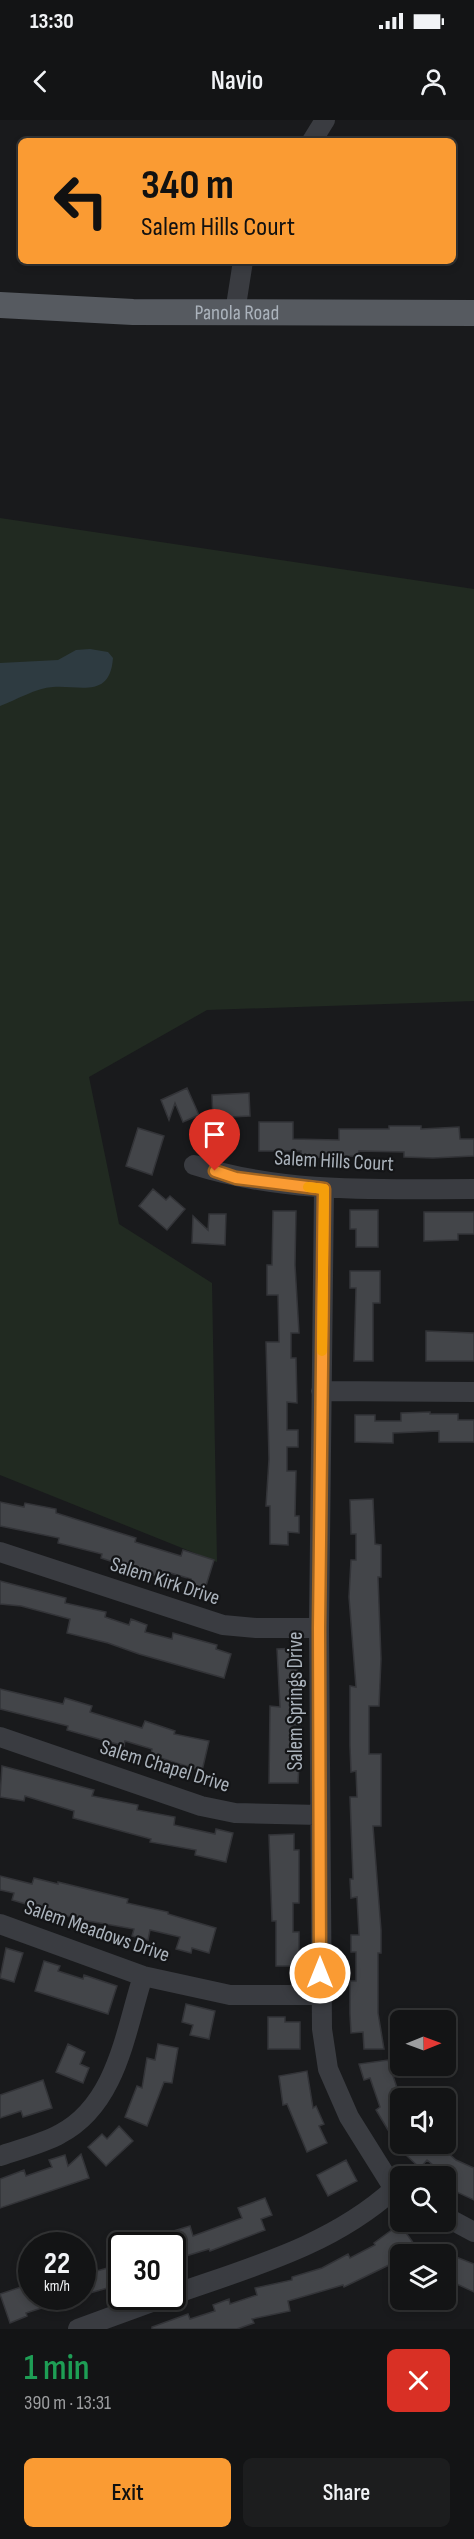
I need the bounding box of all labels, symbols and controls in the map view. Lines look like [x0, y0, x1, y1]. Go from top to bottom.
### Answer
text: 13:30 [30, 8, 74, 35]
icon: back [24, 65, 57, 98]
text: Navio [211, 65, 263, 97]
icon: person [417, 65, 450, 98]
text: 340 m [141, 160, 234, 211]
icon: left [42, 162, 120, 240]
text: Salem Hills Court [141, 211, 295, 243]
street label: Panola Road [194, 300, 279, 325]
pin [189, 1109, 240, 1171]
icon: arrive [198, 1118, 231, 1151]
street label: Salem Hills Court [274, 1145, 394, 1177]
street label: Salem Kirk Drive [107, 1552, 223, 1610]
street label: Salem Springs Drive [283, 1632, 308, 1770]
street label: Salem Chapel Drive [97, 1734, 233, 1798]
street label: Salem Meadows Drive [21, 1894, 173, 1968]
position arrow [288, 1941, 352, 2005]
north arrow [390, 2010, 456, 2076]
map controls [390, 2010, 456, 2310]
button: sound [390, 2088, 456, 2154]
button: search [390, 2166, 456, 2232]
speed limit sign: 30 [108, 2232, 186, 2310]
button: layers [390, 2244, 456, 2310]
text: 22 [44, 2246, 70, 2282]
text: km/h [44, 2277, 70, 2296]
text: 1 min [24, 2347, 89, 2390]
button: close [387, 2349, 450, 2412]
text: 390 m · 13:31 [24, 2391, 111, 2415]
button: Exit [24, 2458, 231, 2527]
button: Share [243, 2458, 450, 2527]

